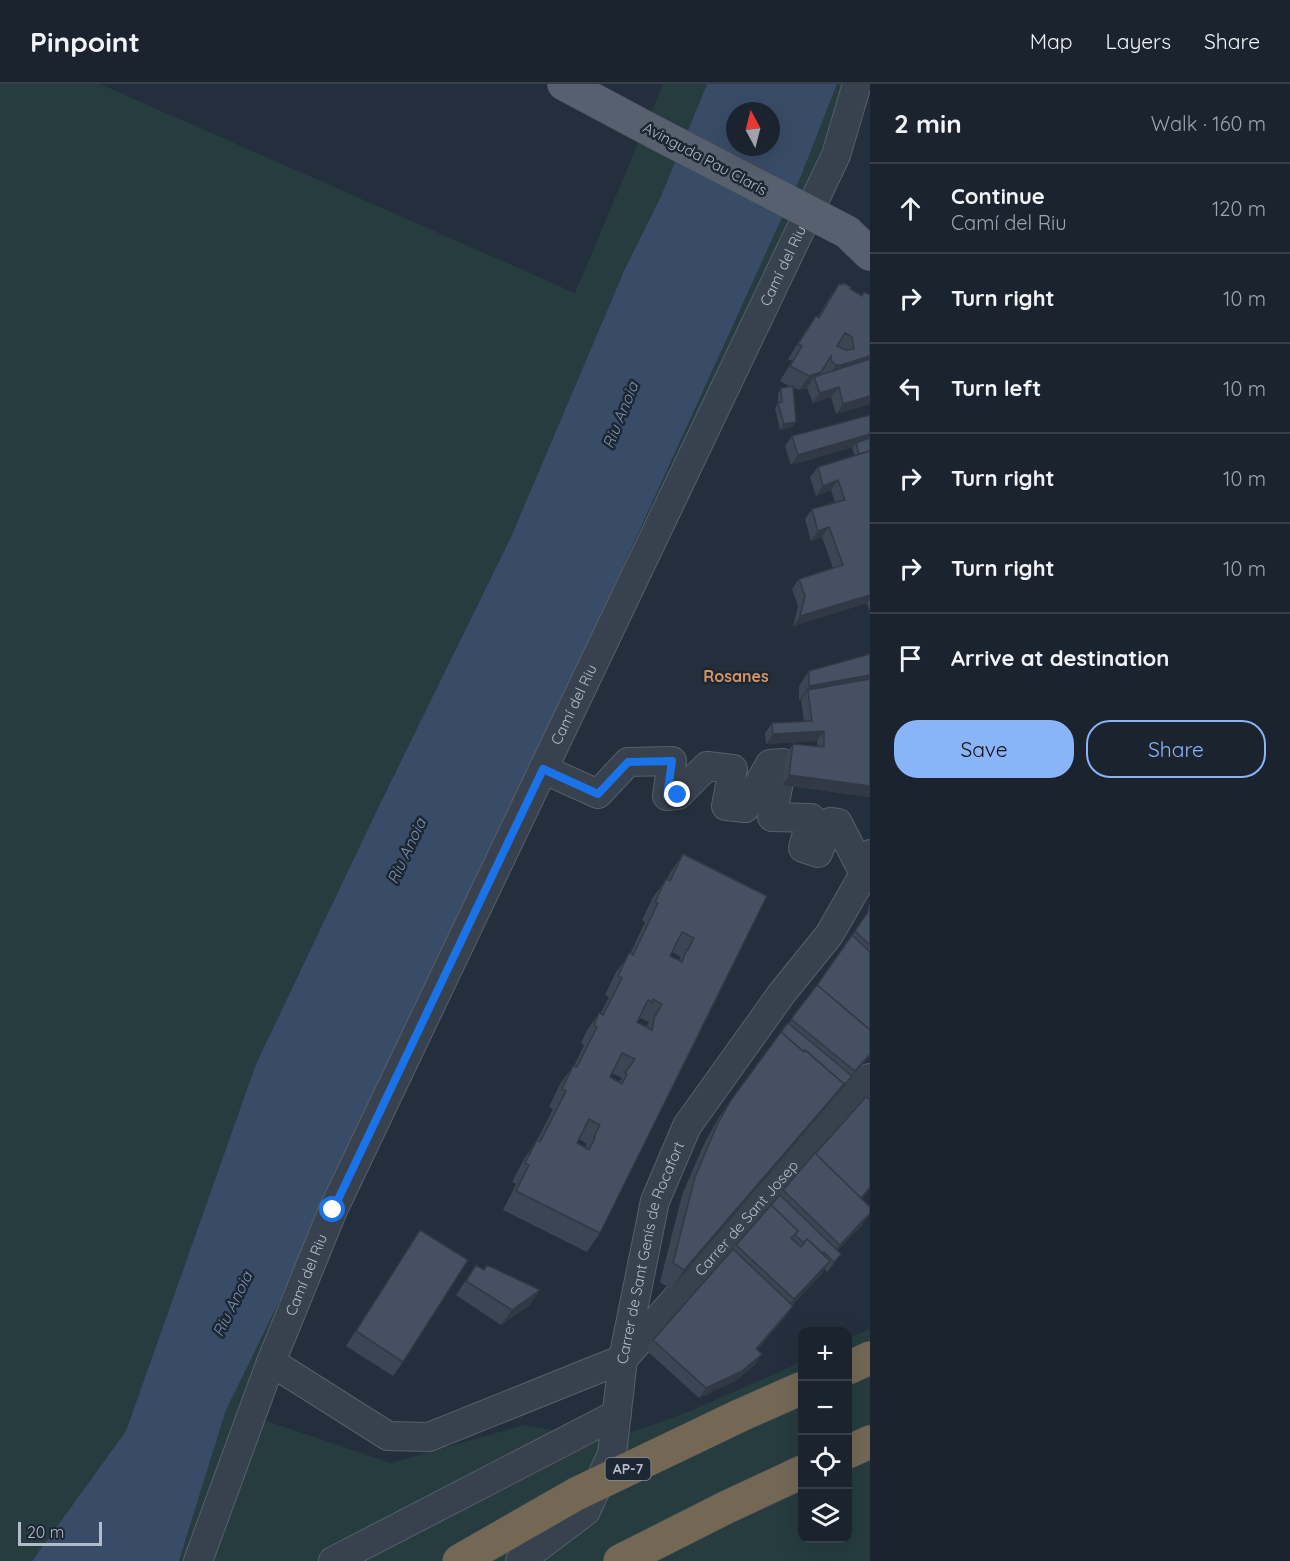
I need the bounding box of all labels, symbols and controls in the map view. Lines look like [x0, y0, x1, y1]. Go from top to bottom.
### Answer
text: Pinpoint [30, 24, 140, 59]
text: Map [1030, 28, 1073, 54]
text: Layers [1106, 28, 1171, 54]
text: Share [1204, 28, 1260, 54]
north arrow [726, 102, 780, 156]
text: 2 min [894, 107, 962, 140]
text: Walk · 160 m [1151, 111, 1266, 136]
street label: Avinguda Pau Clarís [640, 118, 771, 199]
text: Continue [951, 182, 1045, 210]
icon: ahead [894, 192, 927, 225]
text: 120 m [1212, 196, 1266, 221]
text: Camí del Riu [951, 210, 1067, 235]
street label: Camí del Riu [755, 222, 810, 309]
icon: right [894, 282, 927, 315]
text: Turn right [951, 284, 1055, 312]
text: 10 m [1223, 286, 1266, 311]
icon: left [894, 372, 927, 405]
text: Turn left [951, 374, 1041, 402]
text: 10 m [1223, 376, 1266, 401]
water label: Riu Anoia [598, 378, 643, 451]
icon: right [894, 462, 927, 495]
text: Turn right [951, 464, 1055, 492]
text: 10 m [1223, 466, 1266, 491]
icon: right [894, 552, 927, 585]
text: Turn right [951, 554, 1055, 582]
text: 10 m [1223, 556, 1266, 581]
icon: arrive [894, 642, 927, 675]
text: Arrive at destination [951, 644, 1169, 672]
street label: Camí del Riu [546, 661, 601, 748]
district label: Rosanes [703, 666, 769, 686]
button: Save [894, 720, 1074, 778]
button: Share [1086, 720, 1266, 778]
route end [664, 781, 690, 807]
water label: Riu Anoia [382, 814, 430, 887]
street label: Carrer de Sant Genís de Rocafort [612, 1139, 688, 1365]
street label: Carrer de Sant Josep [690, 1156, 802, 1280]
route start [319, 1196, 345, 1222]
street label: Camí del Riu [281, 1231, 331, 1319]
water label: Riu Anoia [208, 1267, 257, 1340]
map controls [798, 1327, 852, 1543]
button: + [798, 1327, 852, 1381]
button: − [798, 1381, 852, 1435]
button: locate [798, 1435, 852, 1489]
road number: AP-7 [606, 1458, 650, 1480]
button: layers [798, 1489, 852, 1543]
scale bar [18, 1519, 102, 1546]
text: 20 m [27, 1522, 64, 1542]

